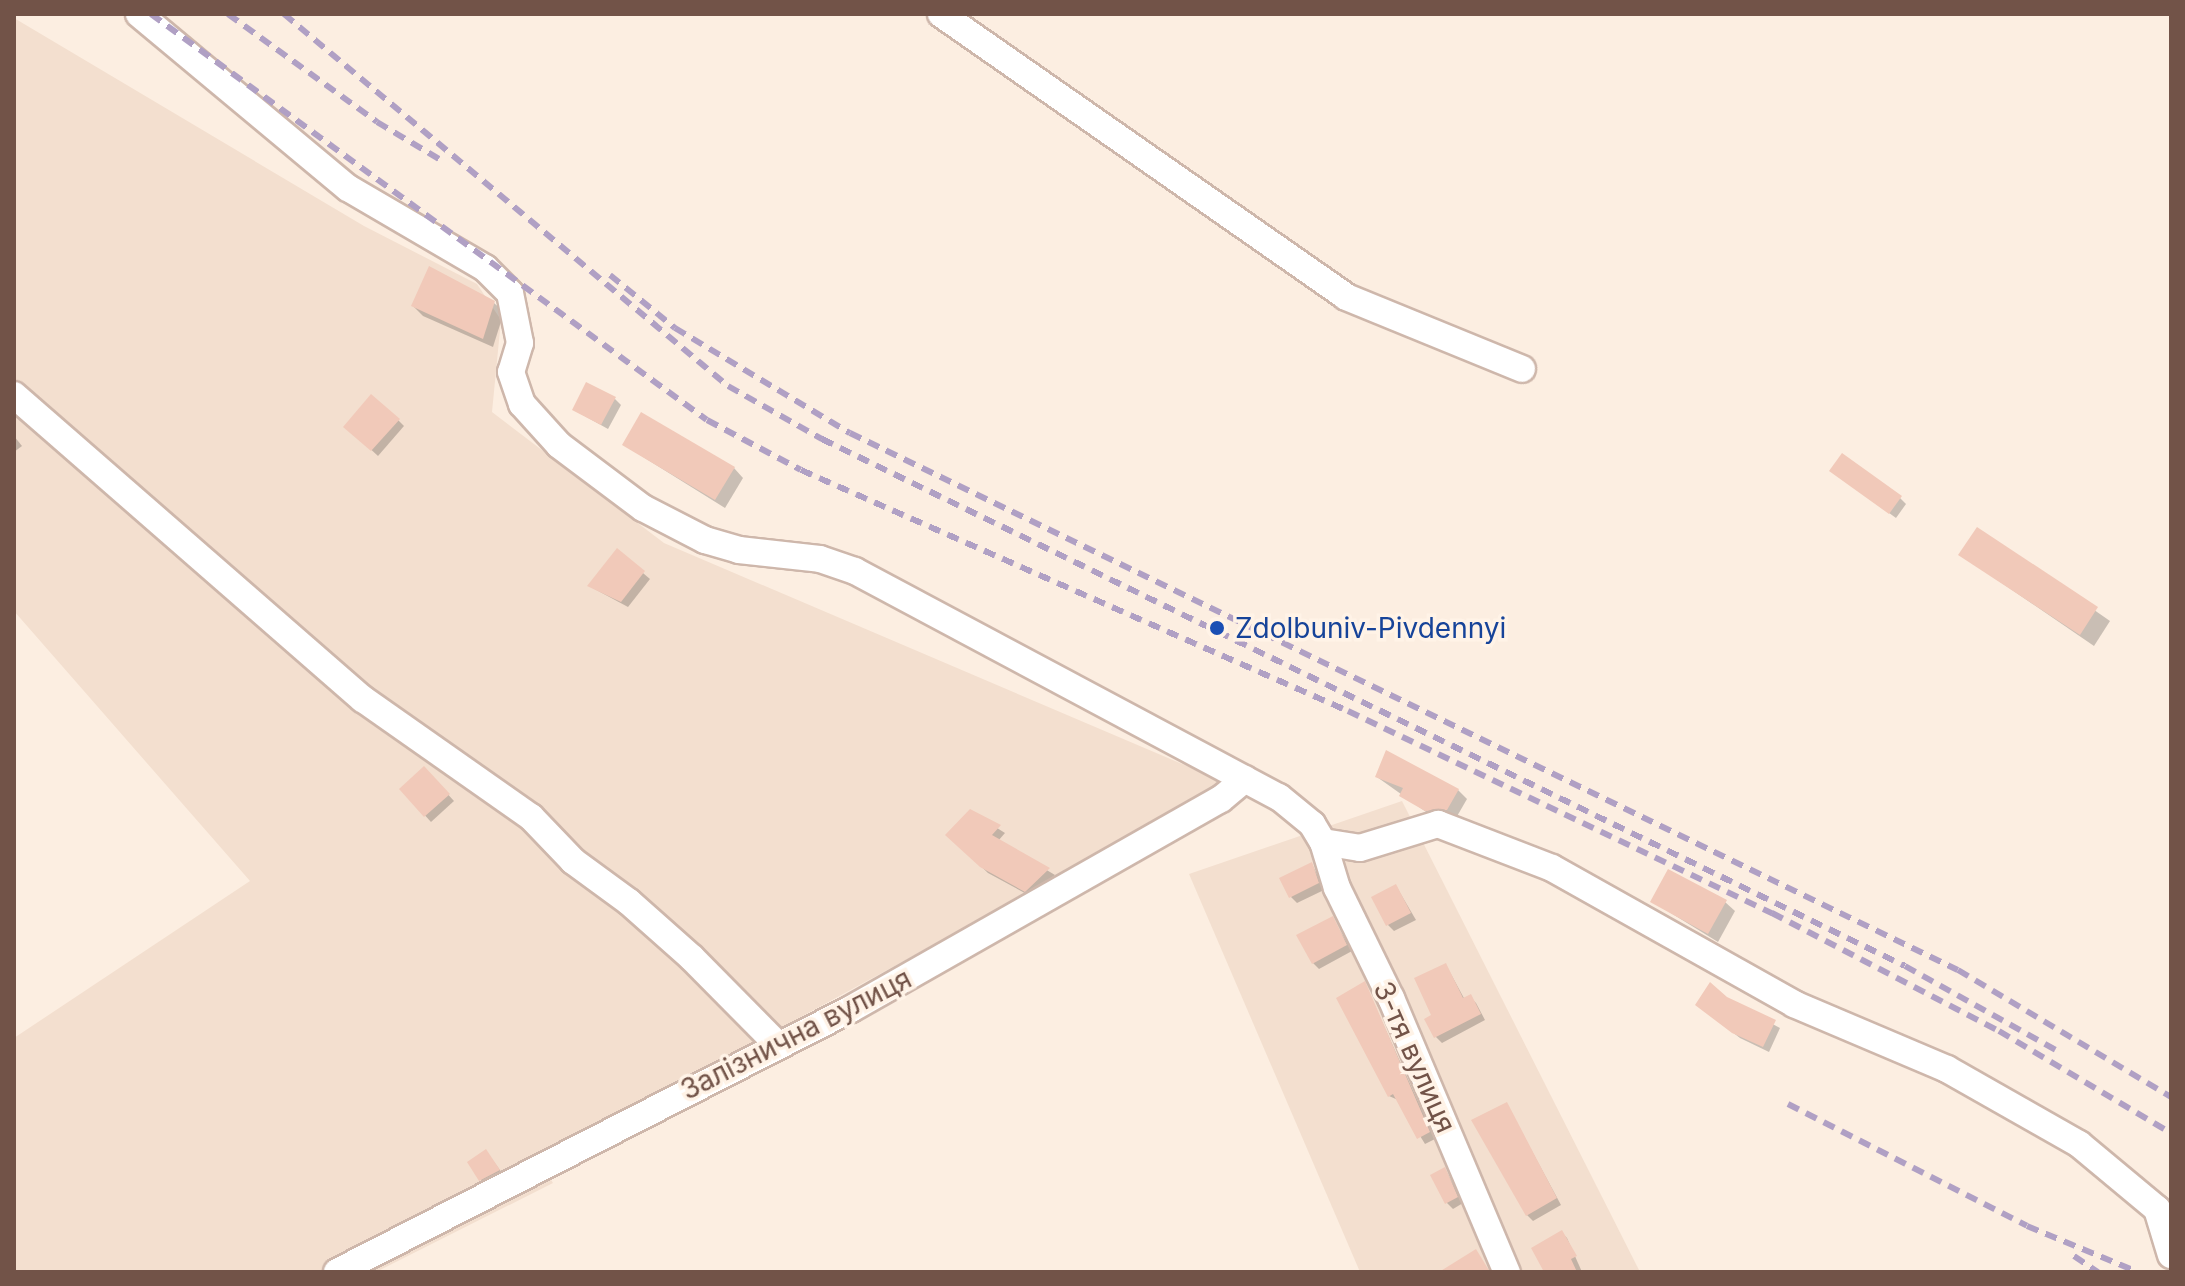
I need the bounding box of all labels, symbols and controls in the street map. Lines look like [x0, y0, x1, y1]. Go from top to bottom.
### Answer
place label: Zdolbuniv-Pivdennyi [1235, 611, 1506, 645]
marker: Zdolbuniv-Pivdennyi [1206, 617, 1228, 639]
street label: Залізнична вулиця [675, 961, 917, 1107]
street label: 3-тя вулиця [1367, 976, 1463, 1138]

